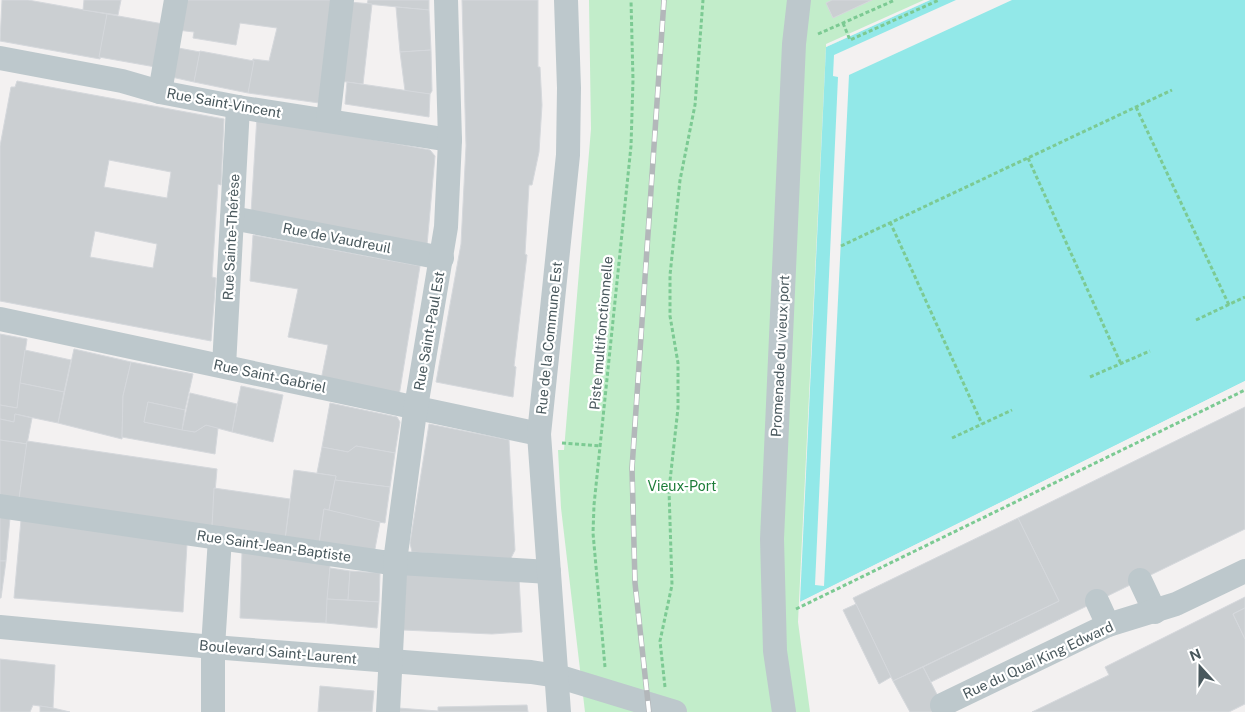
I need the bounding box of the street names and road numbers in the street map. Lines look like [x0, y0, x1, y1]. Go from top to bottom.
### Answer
street label: Rue Saint-Vincent [165, 85, 283, 121]
street label: Rue Sainte-Thérèse [220, 173, 242, 301]
street label: Rue de Vaudreuil [281, 220, 393, 256]
street label: Piste multifonctionnelle [586, 255, 616, 411]
street label: Rue de la Commune Est [533, 261, 565, 415]
street label: Rue Saint-Paul Est [411, 270, 447, 392]
street label: Promenade du vieux port [768, 275, 792, 437]
street label: Rue Saint-Gabriel [212, 356, 328, 396]
street label: Rue Saint-Jean-Baptiste [196, 527, 352, 565]
street label: Rue du Quai King Edward [960, 618, 1116, 702]
street label: Boulevard Saint-Laurent [199, 637, 357, 667]

